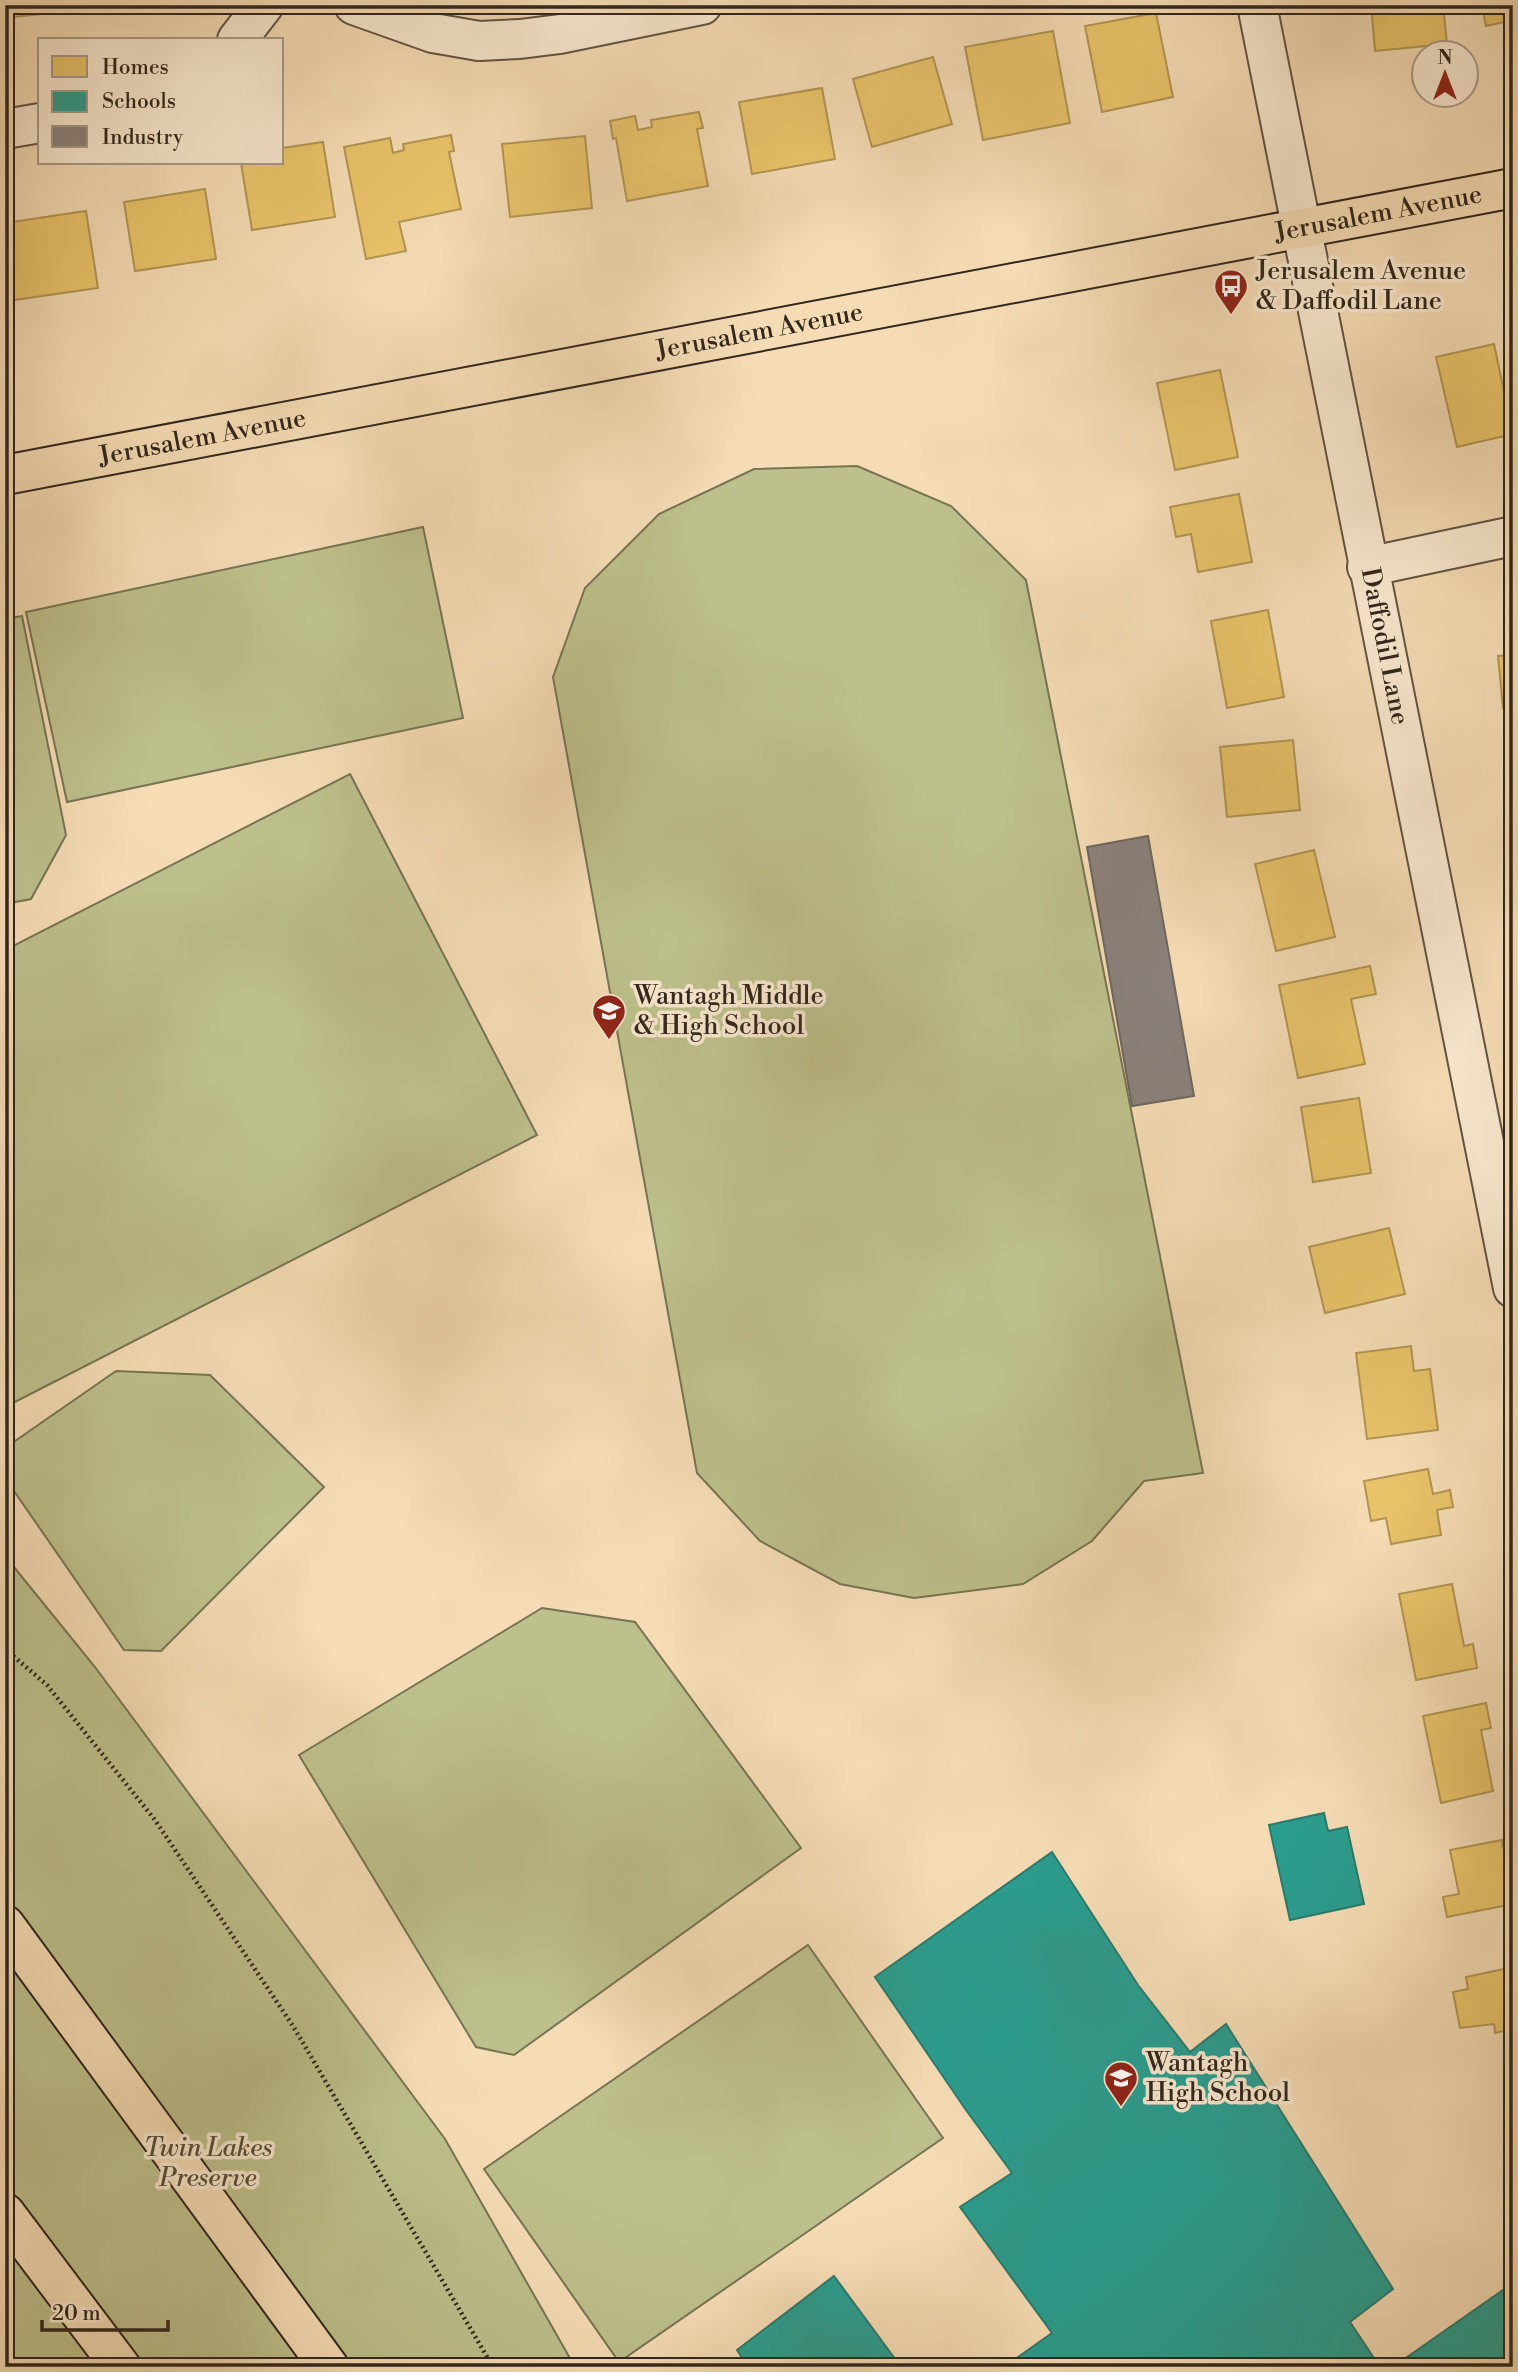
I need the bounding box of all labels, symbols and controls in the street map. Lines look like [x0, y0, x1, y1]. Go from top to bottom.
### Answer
legend [38, 38, 284, 164]
north arrow [1410, 38, 1480, 108]
text: N [1437, 46, 1453, 70]
text: Homes [102, 55, 169, 81]
text: Schools [102, 89, 176, 115]
text: Industry [102, 125, 184, 151]
street label: Jerusalem Avenue [1271, 178, 1485, 249]
place label: Jerusalem Avenue & Daffodil Lane [1255, 255, 1466, 317]
bus stop icon: Jerusalem Avenue & Daffodil Lane [1212, 267, 1250, 316]
street label: Jerusalem Avenue [652, 296, 866, 367]
street label: Jerusalem Avenue [95, 402, 309, 473]
street label: Daffodil Lane [1354, 565, 1416, 728]
place label: Wantagh Middle & High School [633, 980, 824, 1042]
school or university icon: Wantagh Middle & High School [590, 992, 628, 1041]
place label: Wantagh High School [1145, 2047, 1290, 2109]
school or university icon: Wantagh High School [1102, 2059, 1140, 2108]
park label: Twin Lakes Preserve [144, 2132, 272, 2194]
scale bar [42, 2288, 168, 2332]
text: 20 m [52, 2301, 101, 2327]

